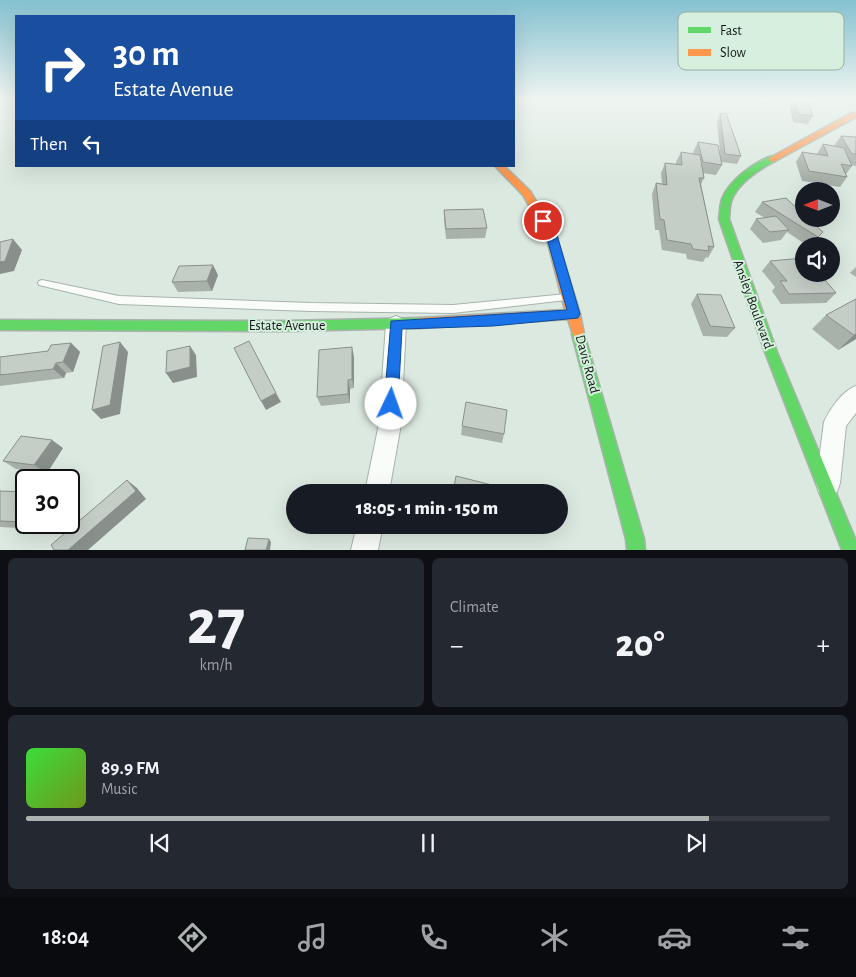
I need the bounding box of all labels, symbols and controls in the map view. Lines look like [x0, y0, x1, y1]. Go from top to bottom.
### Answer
legend [678, 12, 844, 70]
text: Fast [720, 24, 742, 38]
icon: right [30, 35, 95, 100]
text: 30 m [113, 37, 180, 72]
text: Slow [720, 46, 747, 60]
text: Estate Avenue [113, 78, 234, 100]
icon: left [78, 130, 106, 158]
text: Then [30, 135, 68, 154]
north arrow [795, 182, 840, 228]
map controls [795, 182, 840, 282]
pin [522, 200, 564, 242]
icon: arrive [529, 207, 557, 235]
button: sound [795, 237, 840, 282]
street label: Ansley Boulevard [730, 258, 776, 351]
street label: Estate Avenue [249, 319, 325, 333]
street label: Davis Road [573, 333, 602, 395]
position arrow [364, 377, 416, 429]
speed limit sign: 30 [15, 469, 80, 534]
text: 18:05 · 1 min · 150 m [356, 499, 498, 518]
text: 27 [187, 591, 245, 656]
text: Climate [450, 599, 499, 615]
text: 20° [616, 626, 664, 664]
text: − [450, 632, 463, 660]
text: + [817, 632, 830, 660]
text: km/h [199, 657, 233, 673]
text: 89.9 FM [101, 759, 160, 778]
text: Music [101, 781, 137, 797]
icon: previous [146, 829, 174, 857]
icon: pause [414, 829, 442, 857]
icon: next [682, 829, 710, 857]
icon: directions [175, 920, 210, 955]
icon: music [295, 920, 330, 955]
icon: phone [416, 920, 451, 955]
icon: climate [537, 920, 572, 955]
icon: car [657, 920, 692, 955]
icon: filters [778, 920, 813, 955]
text: 18:04 [43, 926, 89, 948]

